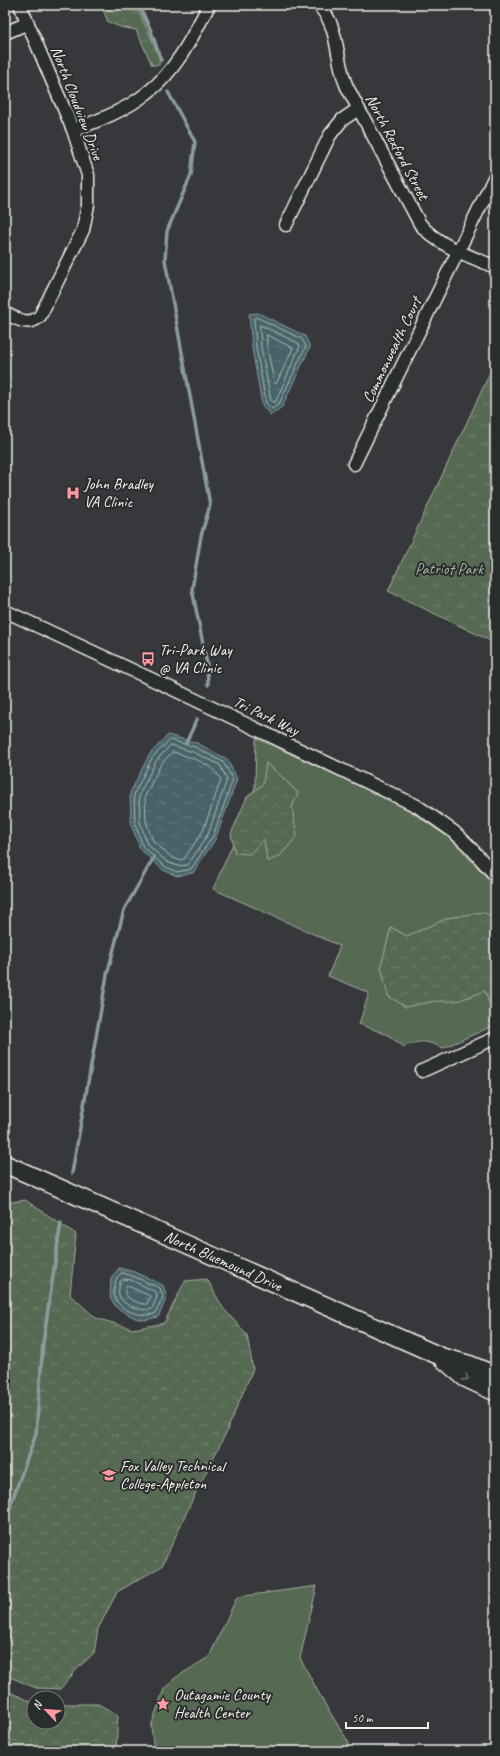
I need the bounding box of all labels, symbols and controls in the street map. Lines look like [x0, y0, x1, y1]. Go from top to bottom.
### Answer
street label: North Cloudview Drive [46, 43, 108, 164]
street label: North Rexford Street [361, 91, 434, 205]
street label: Commonwealth Court [358, 292, 427, 406]
place label: John Bradley VA Clinic [83, 474, 154, 512]
hospital icon: John Bradley VA Clinic [65, 485, 81, 501]
park label: Patriot Park [415, 559, 484, 579]
place label: Tri-Park Way @ VA Clinic [159, 640, 233, 678]
bus stop icon: Tri-Park Way @ VA Clinic [140, 651, 156, 667]
street label: Tri Park Way [230, 691, 304, 741]
street label: North Bluemound Drive [161, 1226, 287, 1297]
one-way arrow [462, 1373, 469, 1380]
place label: Fox Valley Technical College-Appleton [120, 1456, 228, 1494]
school or university icon: Fox Valley Technical College-Appleton [101, 1467, 117, 1483]
place label: Outagamie County Health Center [174, 1685, 271, 1723]
north arrow [26, 1690, 66, 1730]
place icon: Outagamie County Health Center [155, 1696, 171, 1712]
text: N [29, 1698, 46, 1712]
scale bar [346, 1704, 428, 1730]
text: 50 m [352, 1710, 374, 1726]

